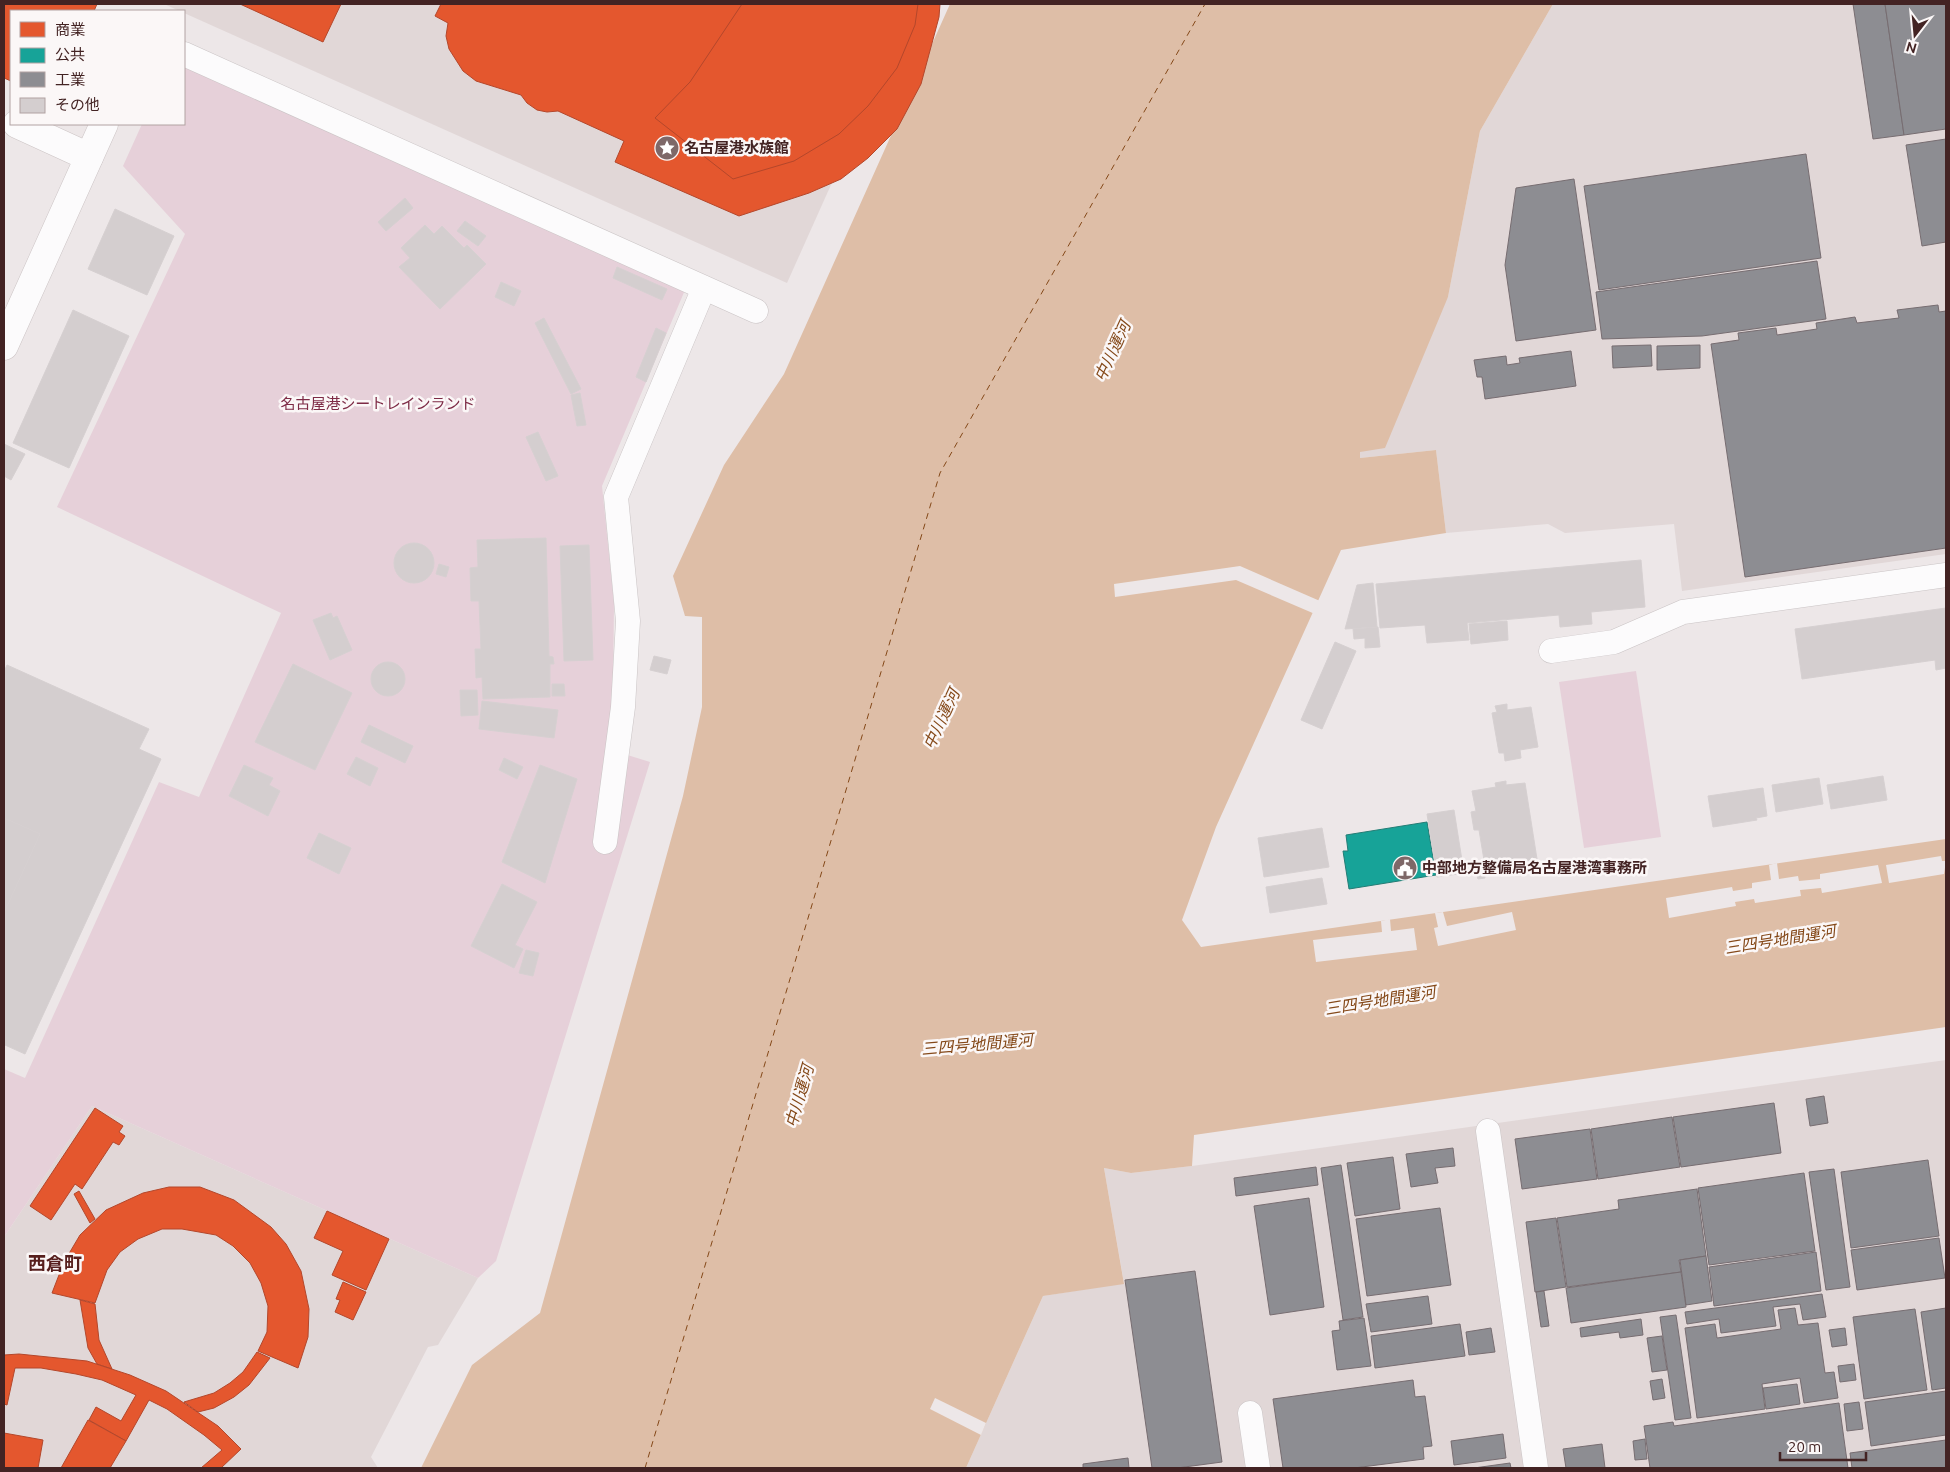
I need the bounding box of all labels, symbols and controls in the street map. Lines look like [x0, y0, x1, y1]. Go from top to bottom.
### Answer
legend [10, 10, 185, 125]
north arrow [1890, 10, 1940, 60]
text: 商業 [55, 21, 85, 38]
text: N [1904, 38, 1919, 57]
text: 公共 [55, 46, 85, 63]
text: 工業 [55, 71, 85, 88]
text: その他 [55, 96, 100, 113]
place icon: 名古屋港水族館 [654, 135, 680, 161]
place label: 名古屋港水族館 [684, 139, 789, 156]
water label: 中川運河 [1090, 315, 1135, 384]
park label: 名古屋港シートレインランド [280, 395, 476, 412]
water label: 中川運河 [919, 683, 964, 752]
public building icon: 中部地方整備局名古屋港湾事務所 [1392, 855, 1418, 881]
place label: 中部地方整備局名古屋港湾事務所 [1422, 859, 1647, 876]
water label: 三四号地間運河 [1723, 921, 1840, 957]
water label: 三四号地間運河 [1323, 982, 1440, 1018]
water label: 三四号地間運河 [920, 1030, 1037, 1058]
water label: 中川運河 [782, 1060, 817, 1129]
district label: 西倉町 [28, 1253, 82, 1273]
scale bar [1780, 1430, 1866, 1462]
text: 20 m [1788, 1438, 1821, 1455]

